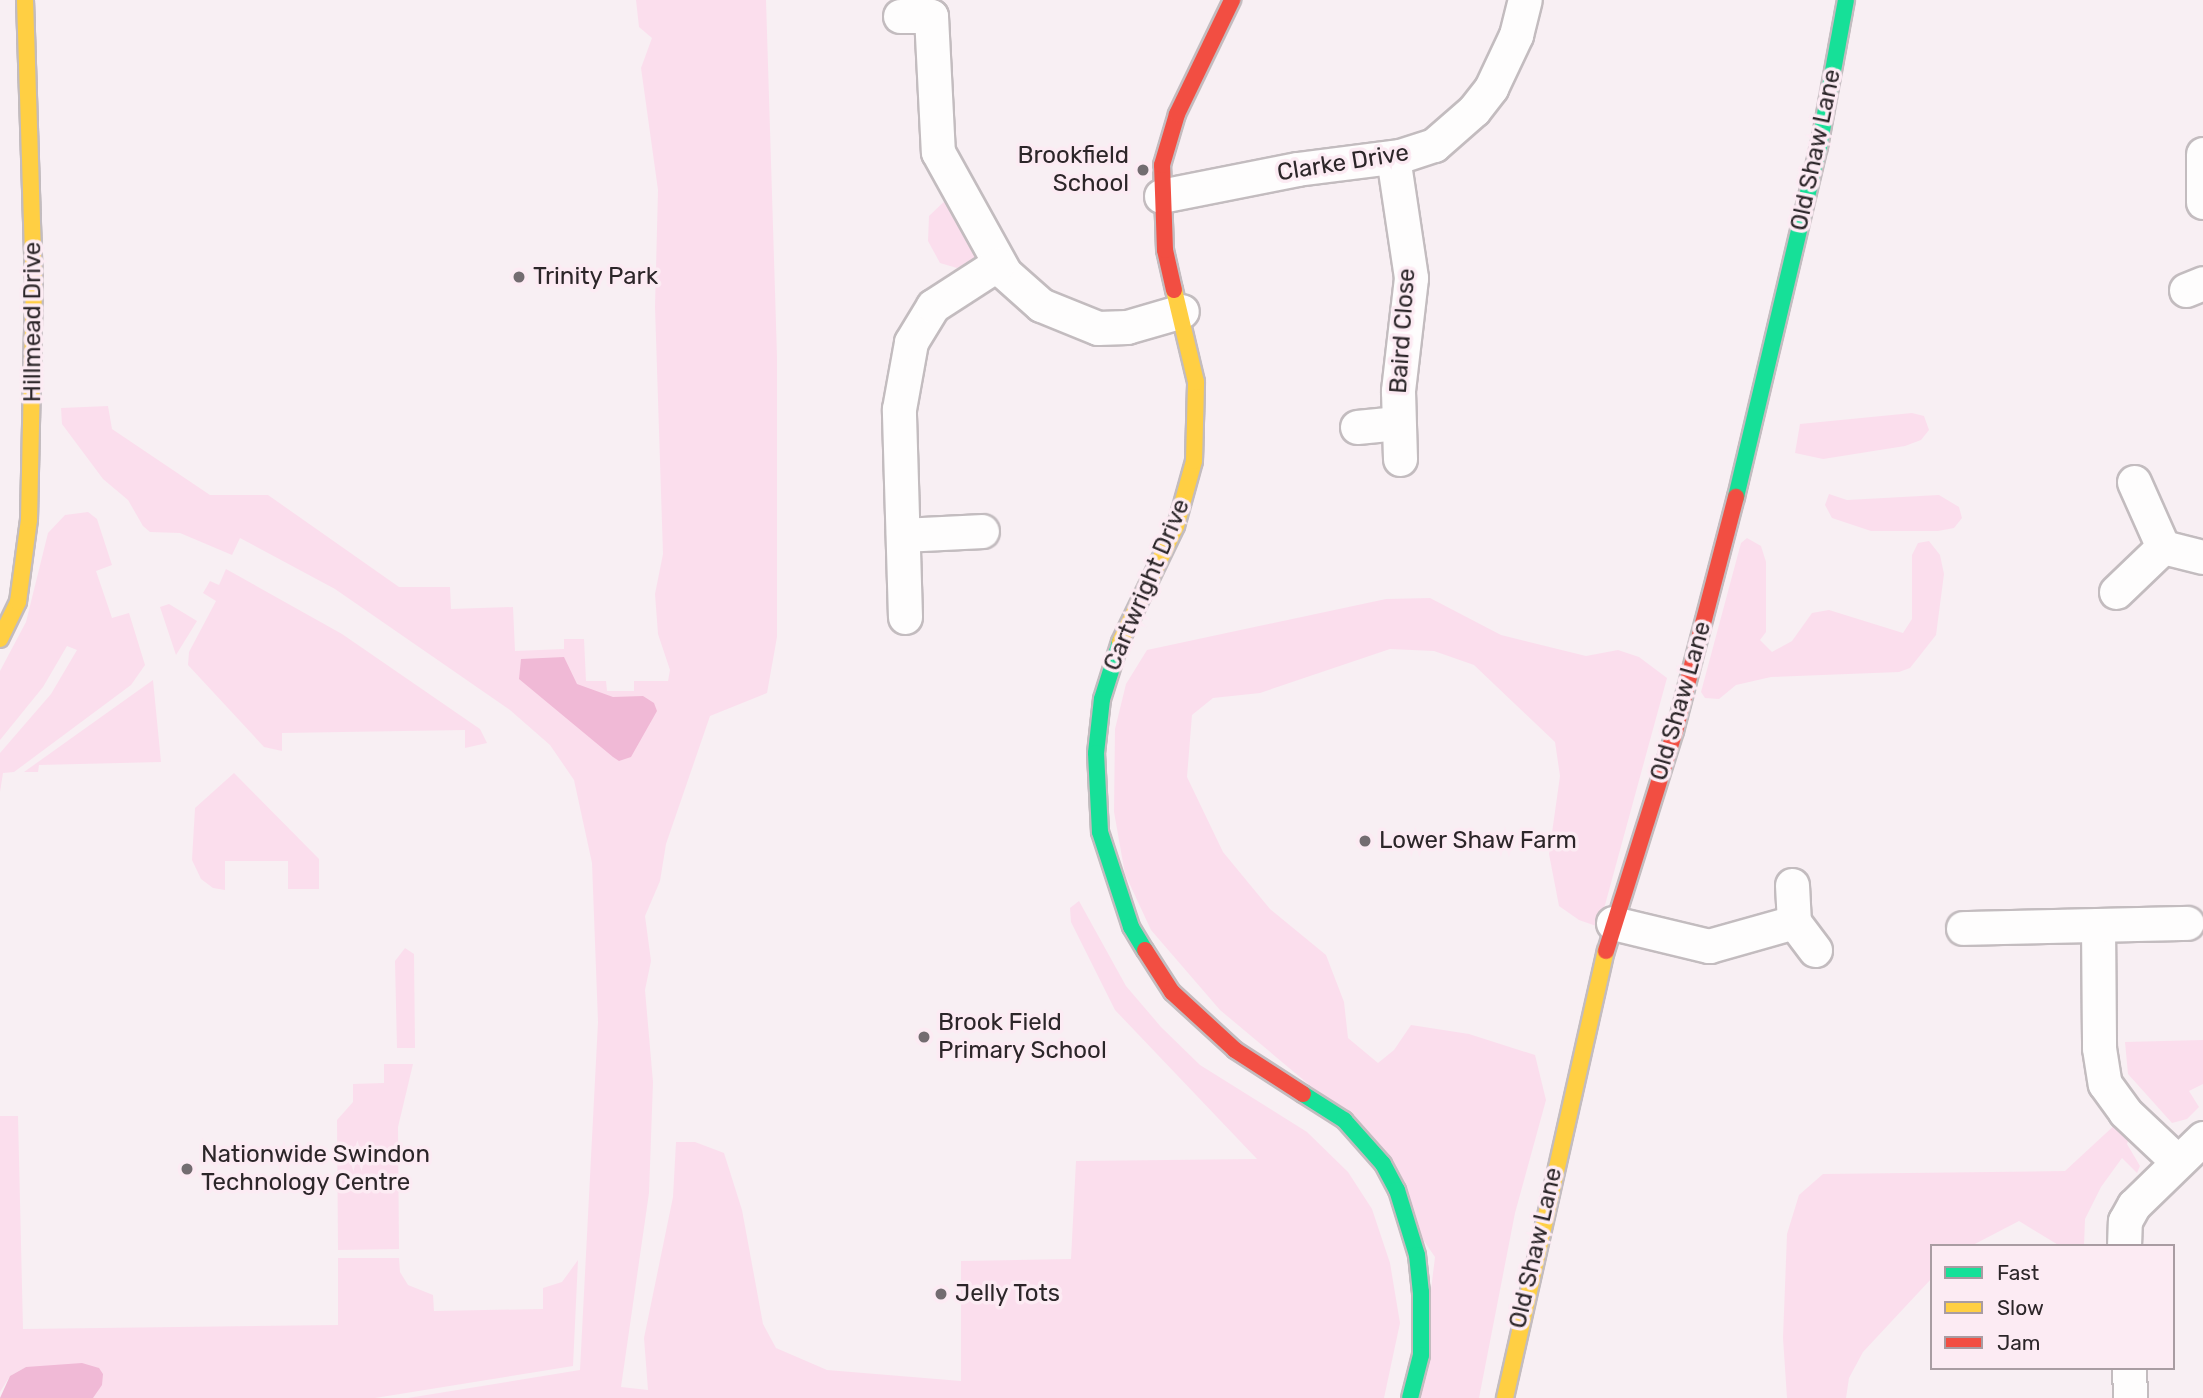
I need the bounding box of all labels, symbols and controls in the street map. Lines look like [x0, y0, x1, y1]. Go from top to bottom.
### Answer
street label: Old Shaw Lane [1785, 66, 1847, 234]
street label: Clarke Drive [1275, 138, 1411, 188]
place label: Brookfield School [1017, 142, 1129, 198]
marker: Brookfield School [1135, 162, 1151, 178]
street label: Hillmead Drive [19, 242, 47, 402]
place label: Trinity Park [533, 263, 659, 291]
street label: Baird Close [1384, 267, 1422, 395]
marker: Trinity Park [511, 269, 527, 285]
street label: Cartwright Drive [1098, 495, 1196, 675]
street label: Old Shaw Lane [1644, 618, 1718, 784]
place label: Lower Shaw Farm [1379, 827, 1578, 855]
marker: Lower Shaw Farm [1357, 833, 1373, 849]
place label: Brook Field Primary School [938, 1009, 1107, 1065]
marker: Brook Field Primary School [916, 1029, 932, 1045]
place label: Nationwide Swindon Technology Centre [201, 1141, 430, 1197]
marker: Nationwide Swindon Technology Centre [179, 1161, 195, 1177]
street label: Old Shaw Lane [1503, 1164, 1569, 1332]
legend [1930, 1244, 2175, 1370]
text: Fast [1997, 1260, 2039, 1285]
place label: Jelly Tots [955, 1280, 1061, 1308]
marker: Jelly Tots [933, 1286, 949, 1302]
text: Slow [1997, 1295, 2044, 1320]
text: Jam [1997, 1330, 2041, 1355]

